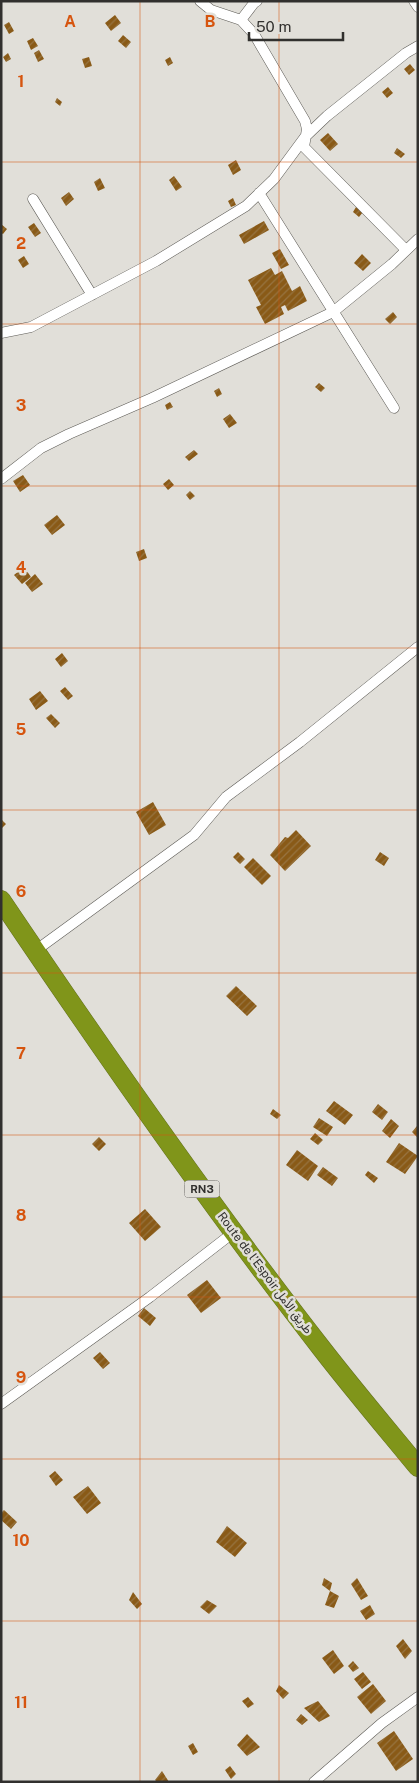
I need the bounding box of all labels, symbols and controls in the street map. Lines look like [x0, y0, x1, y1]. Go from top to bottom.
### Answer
scale bar [249, 10, 343, 42]
text: A [64, 12, 76, 31]
text: B [205, 12, 216, 31]
text: 50 m [256, 18, 291, 35]
text: 1 [18, 72, 24, 91]
text: 2 [16, 234, 26, 253]
text: 3 [16, 396, 26, 415]
text: 4 [16, 558, 27, 577]
text: 5 [16, 720, 27, 739]
text: 6 [16, 882, 26, 901]
text: 7 [16, 1044, 26, 1063]
road number: RN3 [184, 1180, 220, 1198]
text: 8 [16, 1206, 27, 1225]
street label: Route de l’Espoir طريق الأمل [214, 1209, 315, 1337]
text: 9 [16, 1368, 26, 1387]
text: 10 [12, 1531, 30, 1550]
text: 11 [14, 1693, 28, 1712]

